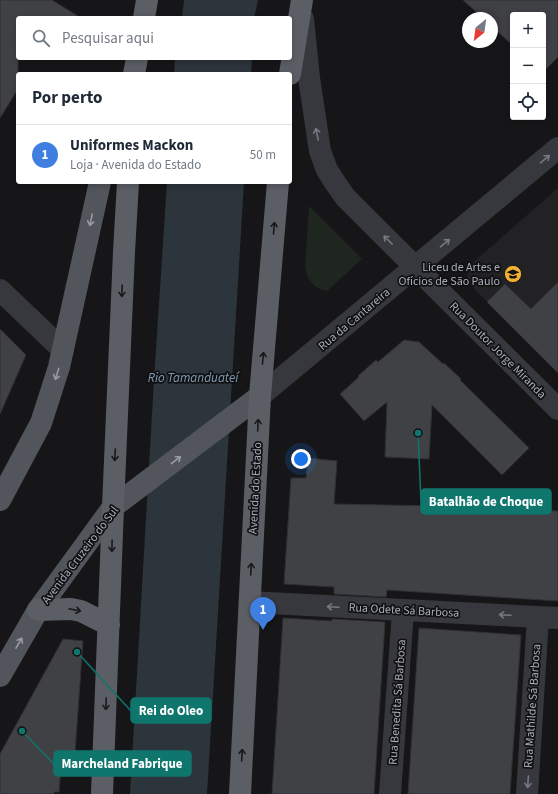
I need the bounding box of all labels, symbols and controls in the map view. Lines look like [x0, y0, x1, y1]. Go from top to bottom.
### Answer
north arrow [462, 12, 498, 48]
map controls [510, 12, 546, 120]
button: + [510, 12, 546, 48]
search box [16, 16, 292, 60]
icon: search [30, 27, 52, 49]
text: Pesquisar aqui [62, 28, 154, 49]
button: − [510, 48, 546, 84]
button: locate [510, 84, 546, 120]
text: Por perto [32, 86, 102, 110]
one-way arrow [313, 128, 321, 141]
text: Uniformes Mackon [70, 135, 193, 156]
text: 1 [42, 146, 48, 164]
text: 50 m [250, 146, 276, 164]
one-way arrow [540, 155, 550, 164]
text: Loja · Avenida do Estado [70, 156, 201, 174]
one-way arrow [87, 213, 95, 226]
one-way arrow [271, 222, 278, 235]
one-way arrow [383, 235, 393, 245]
one-way arrow [440, 238, 451, 247]
place label: Liceu de Artes e Ofícios de São Paulo [398, 259, 500, 290]
school or university icon: Liceu de Artes e Ofícios de São Paulo [503, 264, 523, 284]
one-way arrow [118, 284, 126, 297]
street label: Rua da Cantareira [315, 284, 394, 355]
street label: Rua Doutor Jorge Miranda [445, 298, 550, 403]
one-way arrow [260, 352, 267, 365]
one-way arrow [53, 368, 60, 381]
water label: Rio Tamanduateí [148, 369, 240, 387]
one-way arrow [255, 419, 262, 432]
street label: Avenida do Estado [245, 442, 266, 535]
one-way arrow [112, 448, 119, 461]
your location [291, 449, 311, 469]
one-way arrow [170, 456, 181, 464]
callout: Batalhão de Choque [421, 489, 551, 514]
text: Batalhão de Choque [429, 493, 543, 511]
street label: Avenida Cruzeiro do Sul [38, 503, 123, 608]
one-way arrow [108, 539, 116, 552]
one-way arrow [248, 563, 255, 576]
pin: 1 [250, 597, 276, 630]
street label: Rua Odete Sá Barbosa [348, 599, 460, 622]
one-way arrow [327, 603, 340, 610]
one-way arrow [69, 606, 82, 614]
one-way arrow [499, 612, 512, 619]
one-way arrow [16, 637, 24, 649]
street label: Rua Benedita Sá Barbosa [385, 639, 410, 765]
street label: Rua Mathilde Sá Barbosa [520, 643, 545, 769]
one-way arrow [102, 697, 110, 710]
callout: Rei do Oleo [131, 698, 211, 723]
text: Rei do Oleo [139, 702, 203, 720]
one-way arrow [239, 749, 246, 762]
callout: Marcheland Fabrique [54, 751, 191, 776]
text: Marcheland Fabrique [61, 755, 183, 773]
one-way arrow [524, 775, 531, 788]

